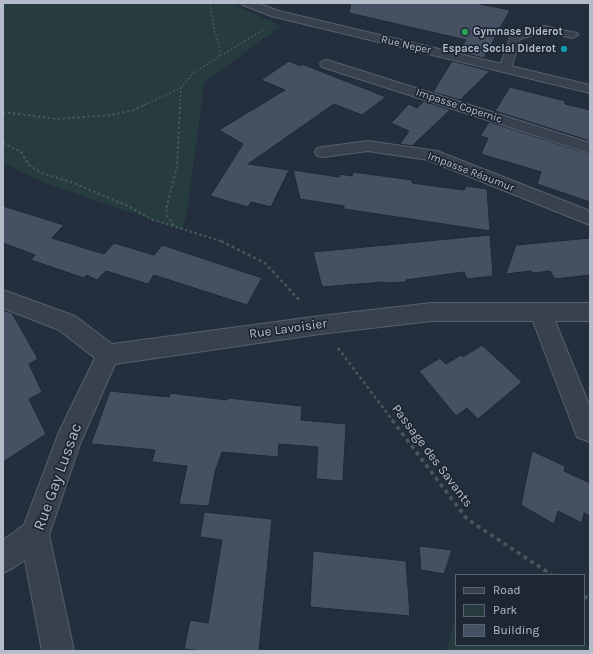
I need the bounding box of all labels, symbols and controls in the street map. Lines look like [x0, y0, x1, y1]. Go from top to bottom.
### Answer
place label: Gymnase Diderot [473, 25, 563, 39]
marker: Gymnase Diderot [460, 27, 470, 37]
street label: Rue Neper [380, 33, 432, 57]
place label: Espace Social Diderot [442, 42, 556, 56]
marker: Espace Social Diderot [559, 44, 569, 54]
street label: Impasse Copernic [414, 86, 504, 126]
street label: Impasse Réaumur [426, 149, 516, 195]
street label: Rue Lavoisier [248, 316, 328, 342]
street label: Passage des Savants [388, 401, 476, 511]
street label: Rue Gay Lussac [30, 421, 86, 533]
legend [455, 574, 585, 646]
text: Road [493, 583, 521, 597]
text: Park [493, 603, 517, 617]
text: Building [493, 623, 539, 637]

